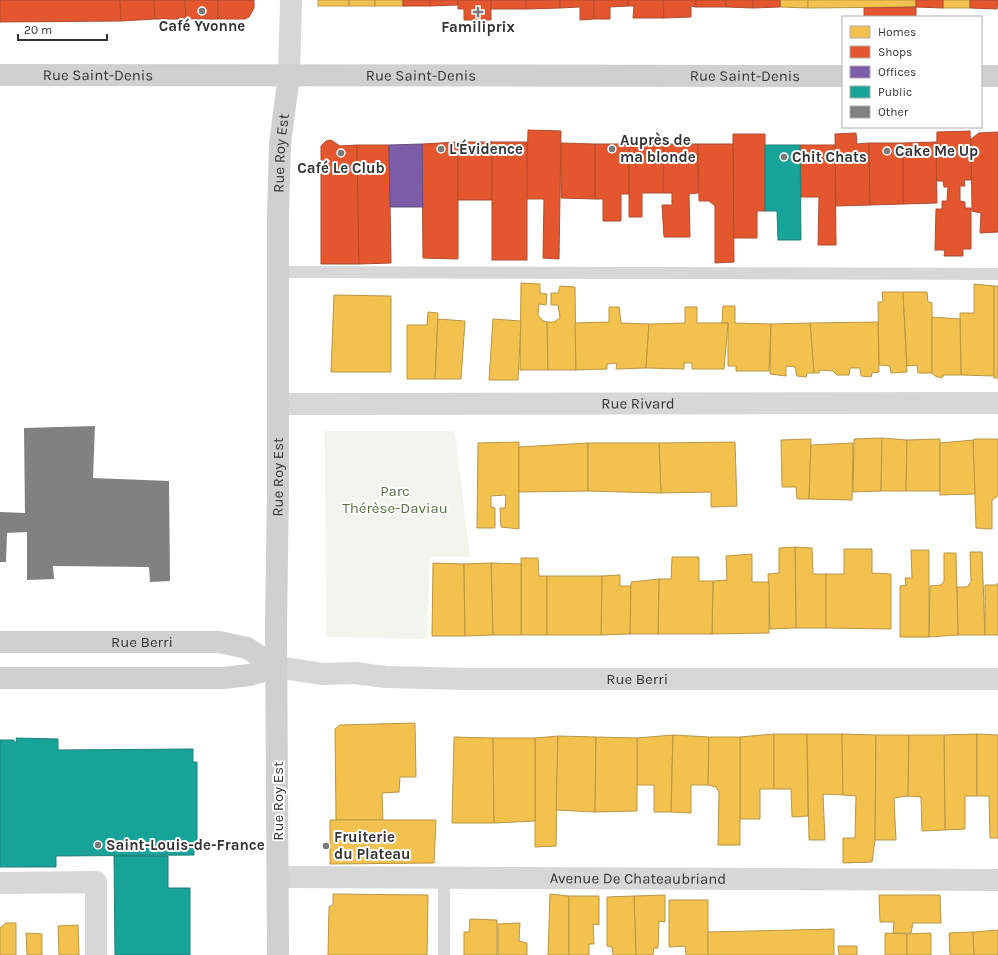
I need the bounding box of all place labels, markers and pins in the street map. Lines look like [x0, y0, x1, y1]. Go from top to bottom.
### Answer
marker: Café Yvonne [197, 6, 207, 16]
marker: Familiprix [473, 7, 483, 17]
place label: Café Yvonne [159, 17, 245, 35]
place label: Familiprix [441, 18, 515, 36]
place label: Auprès de ma blonde [620, 131, 696, 166]
place label: L'Évidence [449, 139, 523, 158]
place label: Cake Me Up [895, 142, 978, 160]
marker: L'Évidence [436, 144, 446, 154]
marker: Auprès de ma blonde [607, 144, 617, 154]
marker: Cake Me Up [882, 146, 892, 156]
marker: Café Le Club [336, 148, 346, 158]
place label: Chit Chats [792, 148, 867, 166]
marker: Chit Chats [779, 152, 789, 162]
place label: Café Le Club [297, 159, 385, 177]
place label: Fruiterie du Plateau [334, 828, 411, 863]
place label: Saint-Louis-de-France [106, 836, 265, 854]
marker: Saint-Louis-de-France [93, 840, 103, 850]
marker: Fruiterie du Plateau [321, 841, 331, 851]

